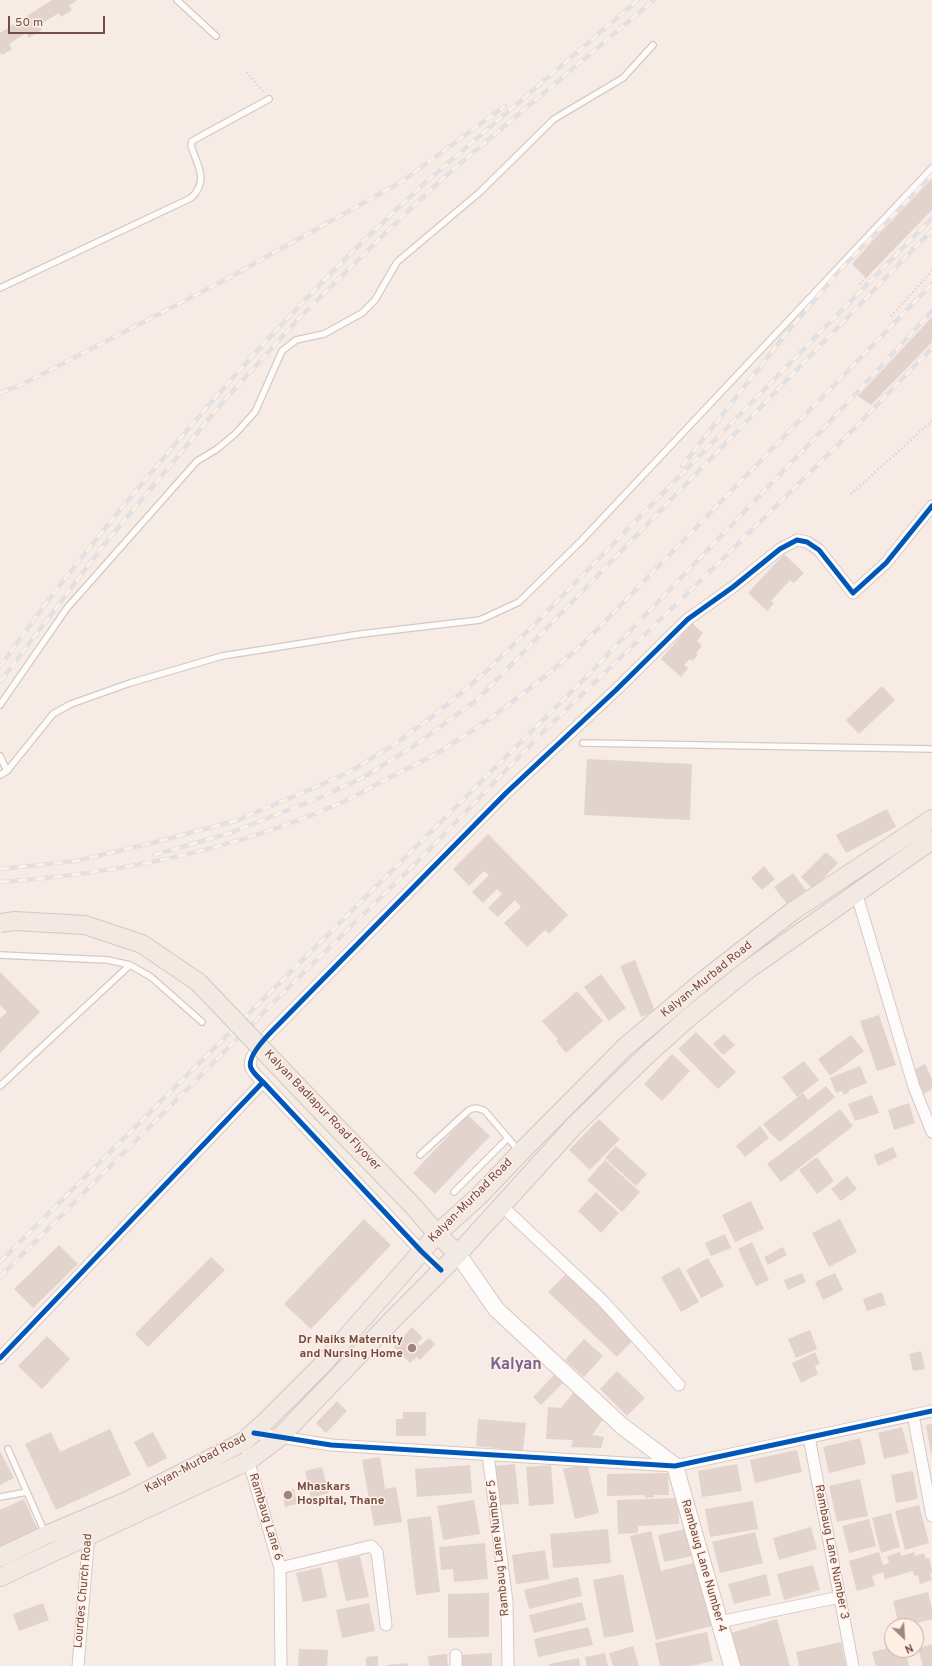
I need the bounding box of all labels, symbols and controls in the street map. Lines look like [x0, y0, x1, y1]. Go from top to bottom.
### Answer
scale bar [10, 8, 107, 34]
text: 50 m [15, 15, 43, 31]
street label: Kalyan-Murbad Road [659, 939, 755, 1021]
street label: Kalyan Badlapur Road Flyover [261, 1048, 383, 1174]
street label: Kalyan-Murbad Road [426, 1156, 516, 1246]
place label: Dr Naiks Maternity and Nursing Home [298, 1334, 403, 1362]
marker: Dr Naiks Maternity and Nursing Home [406, 1342, 418, 1354]
district label: Kalyan [490, 1356, 542, 1376]
street label: Kalyan-Murbad Road [143, 1431, 249, 1497]
street label: Rambaug Lane 6 [245, 1472, 285, 1562]
street label: Rambaug Lane Number 5 [485, 1479, 513, 1617]
place label: Mhaskars Hospital, Thane [297, 1481, 384, 1509]
street label: Rambaug Lane Number 3 [811, 1483, 851, 1621]
marker: Mhaskars Hospital, Thane [282, 1489, 294, 1501]
street label: Rambaug Lane Number 4 [677, 1498, 729, 1634]
street label: Lourdes Church Road [72, 1533, 96, 1649]
north arrow [884, 1618, 924, 1658]
text: N [902, 1640, 915, 1656]

